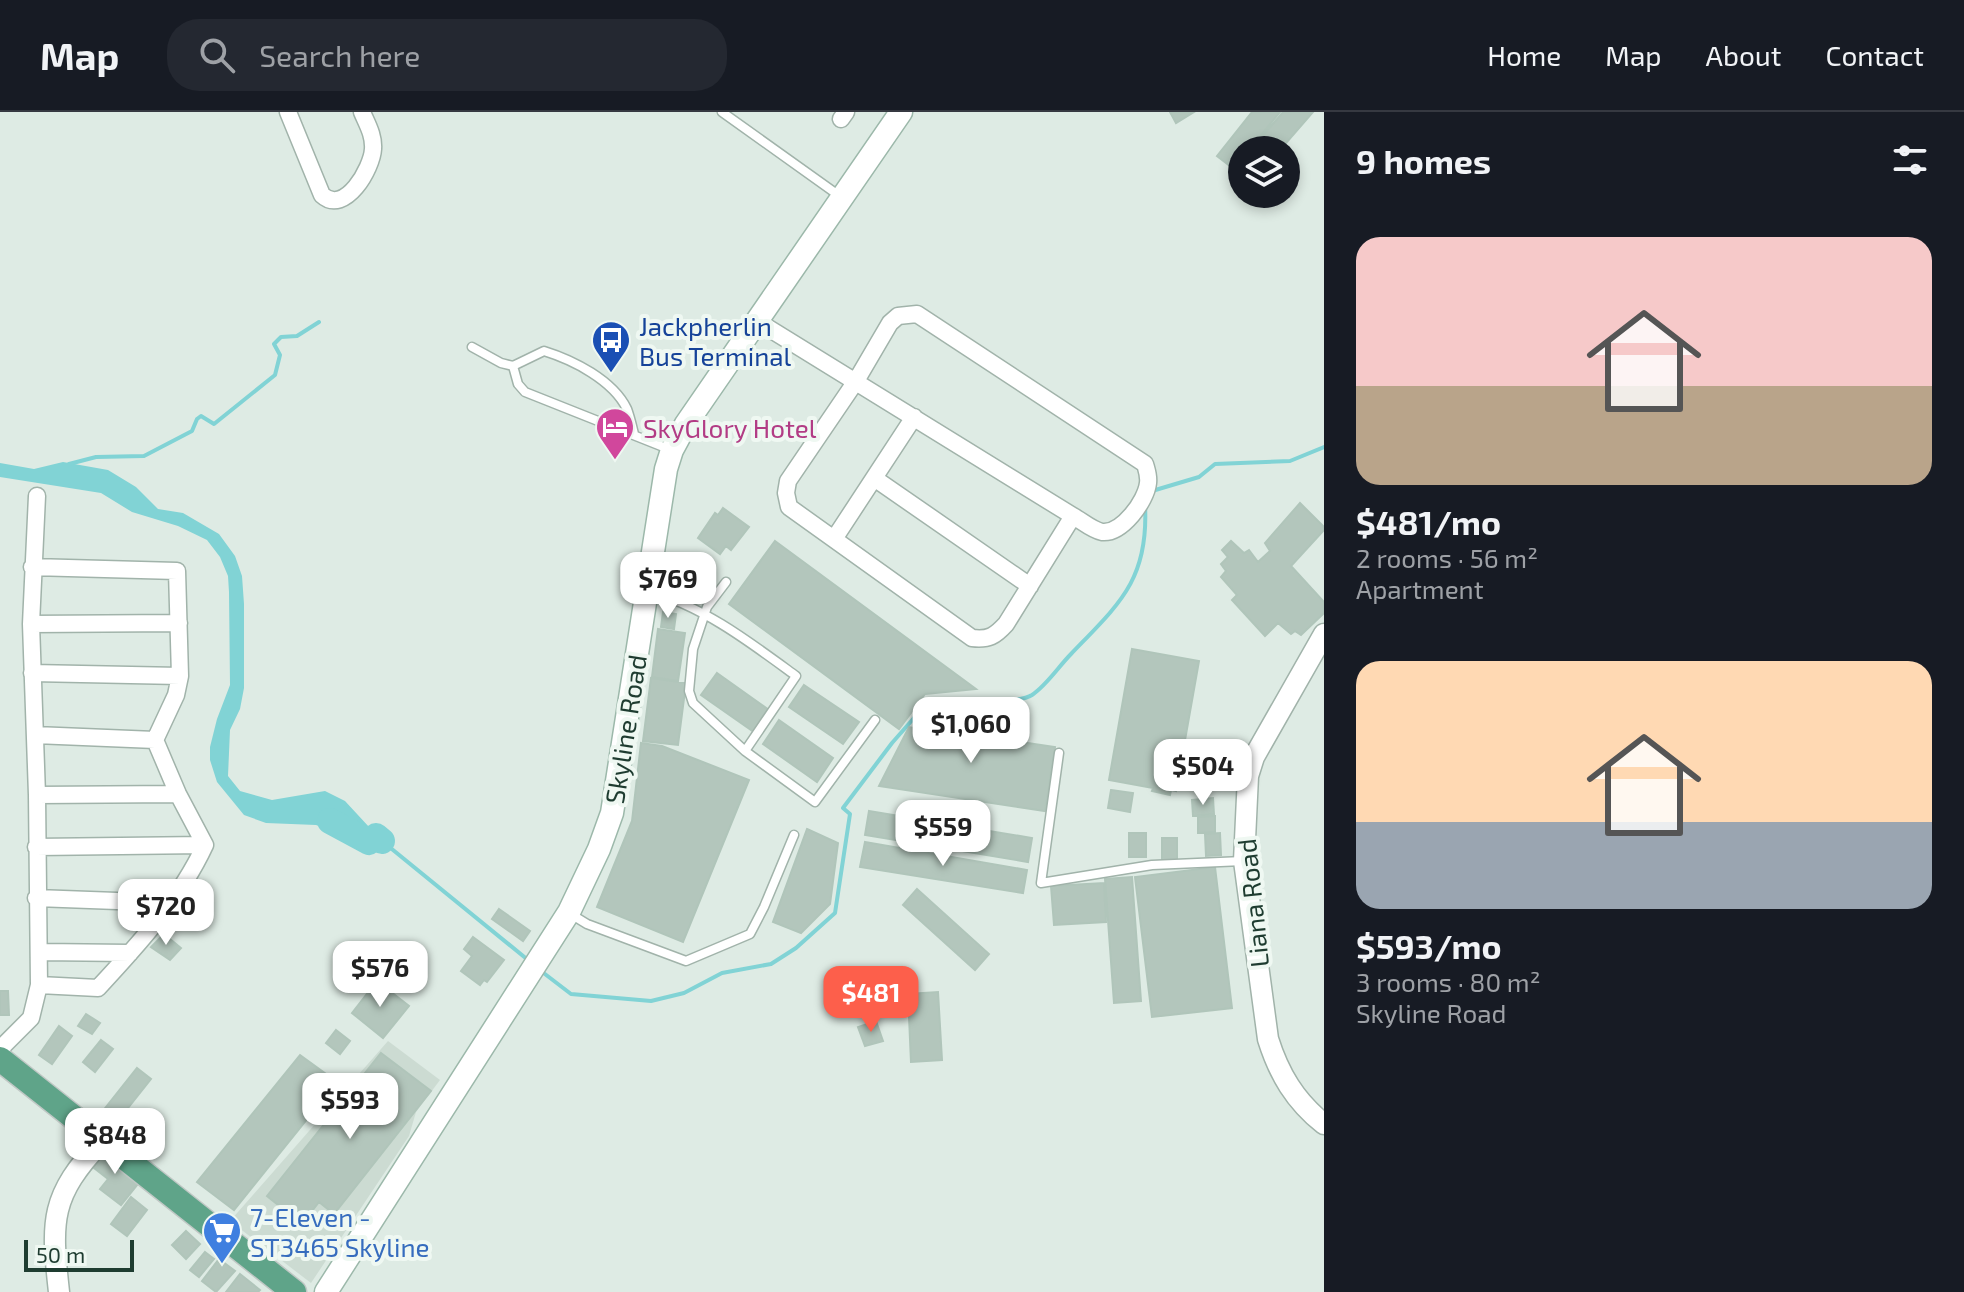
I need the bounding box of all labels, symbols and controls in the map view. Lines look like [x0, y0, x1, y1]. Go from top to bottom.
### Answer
search box [167, 19, 727, 91]
text: Map [40, 32, 119, 78]
icon: search [195, 33, 239, 77]
text: Search here [259, 37, 420, 73]
text: Home [1487, 38, 1561, 72]
text: Map [1605, 38, 1662, 72]
text: About [1706, 38, 1781, 72]
text: Contact [1825, 38, 1924, 72]
map controls [1228, 136, 1300, 208]
button: layers [1228, 136, 1300, 208]
icon: filters [1888, 138, 1932, 182]
text: 9 homes [1356, 140, 1491, 181]
icon: home [1572, 289, 1716, 433]
place label: Jackpherlin Bus Terminal [639, 310, 792, 371]
bus stop icon: Jackpherlin Bus Terminal [590, 319, 632, 374]
hotel icon: SkyGlory Hotel [594, 406, 636, 461]
place label: SkyGlory Hotel [643, 412, 817, 443]
text: $481/mo [1356, 501, 1501, 542]
text: 2 rooms · 56 m² [1356, 542, 1538, 573]
pin: $769 [621, 552, 715, 620]
text: $769 [638, 562, 698, 593]
text: Apartment [1356, 573, 1484, 604]
street label: Skyline Road [598, 652, 652, 806]
pin: $1,060 [906, 697, 1036, 765]
text: $1,060 [931, 707, 1011, 738]
icon: home [1572, 713, 1716, 857]
pin: $504 [1156, 739, 1250, 807]
text: $504 [1172, 749, 1234, 780]
pin: $559 [896, 800, 990, 868]
text: $559 [913, 810, 973, 841]
street label: Liana Road [1230, 837, 1274, 969]
pin: $720 [119, 879, 213, 947]
text: $720 [136, 889, 196, 920]
text: $593/mo [1356, 925, 1502, 966]
pin: $576 [333, 941, 427, 1009]
text: $576 [351, 951, 409, 982]
pin: $481 [824, 966, 918, 1034]
text: 3 rooms · 80 m² [1356, 966, 1540, 997]
text: $481 [841, 976, 901, 1007]
text: Skyline Road [1356, 997, 1507, 1028]
pin: $593 [303, 1073, 397, 1141]
text: $593 [320, 1083, 380, 1114]
pin: $848 [68, 1108, 162, 1176]
text: $848 [83, 1118, 147, 1149]
place label: 7-Eleven - ST3465 Skyline [250, 1201, 430, 1262]
supermarket icon: 7-Eleven - ST3465 Skyline [201, 1210, 243, 1265]
scale bar [24, 1236, 134, 1272]
text: 50 m [36, 1241, 85, 1267]

